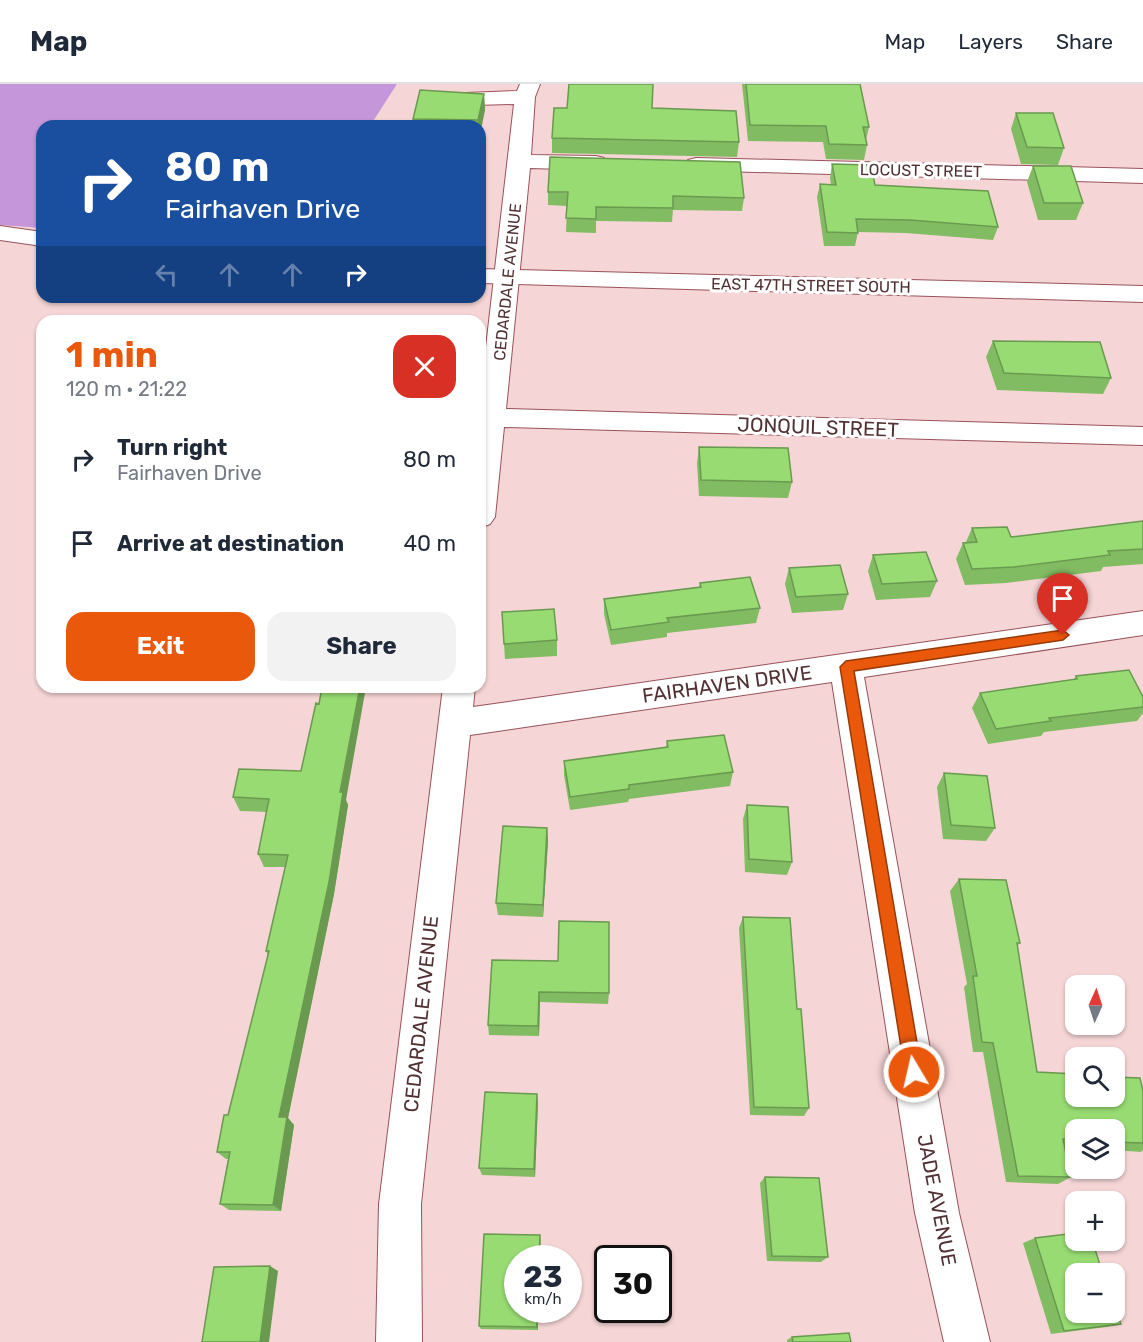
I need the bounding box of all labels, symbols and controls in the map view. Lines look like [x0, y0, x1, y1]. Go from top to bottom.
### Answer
text: Map [30, 25, 87, 58]
text: Map [884, 29, 925, 54]
text: Layers [958, 29, 1023, 54]
text: Share [1056, 29, 1113, 54]
text: 80 m [165, 142, 269, 192]
icon: right [66, 144, 144, 222]
street label: LOCUST STREET [860, 160, 982, 181]
text: Fairhaven Drive [165, 193, 360, 225]
street label: CEDARDALE AVENUE [490, 202, 525, 362]
icon: left [150, 258, 183, 291]
icon: ahead [213, 258, 246, 291]
icon: ahead [276, 258, 309, 291]
icon: right [339, 258, 372, 291]
street label: EAST 47TH STREET SOUTH [711, 274, 911, 297]
text: 1 min [66, 333, 158, 376]
button: close [393, 335, 456, 398]
text: 120 m · 21:22 [66, 377, 187, 401]
street label: JONQUIL STREET [737, 412, 900, 442]
text: Turn right [117, 434, 227, 461]
icon: right [66, 443, 99, 476]
text: 80 m [403, 446, 456, 473]
text: Fairhaven Drive [117, 461, 262, 485]
icon: arrive [66, 527, 99, 560]
text: Arrive at destination [117, 530, 344, 557]
text: 40 m [403, 530, 456, 557]
pin [1037, 573, 1088, 635]
icon: arrive [1046, 582, 1079, 615]
button: Exit [66, 612, 255, 681]
button: Share [267, 612, 456, 681]
street label: FAIRHAVEN DRIVE [641, 660, 813, 708]
street label: CEDARDALE AVENUE [399, 914, 443, 1114]
north arrow [1065, 975, 1125, 1035]
map controls [1065, 975, 1125, 1323]
position arrow [882, 1040, 946, 1104]
button: search [1065, 1047, 1125, 1107]
button: layers [1065, 1119, 1125, 1179]
street label: JADE AVENUE [912, 1132, 962, 1268]
button: + [1065, 1191, 1125, 1251]
speed limit sign: 30 [594, 1245, 672, 1323]
text: 23 [523, 1259, 563, 1295]
button: − [1065, 1263, 1125, 1323]
text: km/h [524, 1290, 562, 1308]

